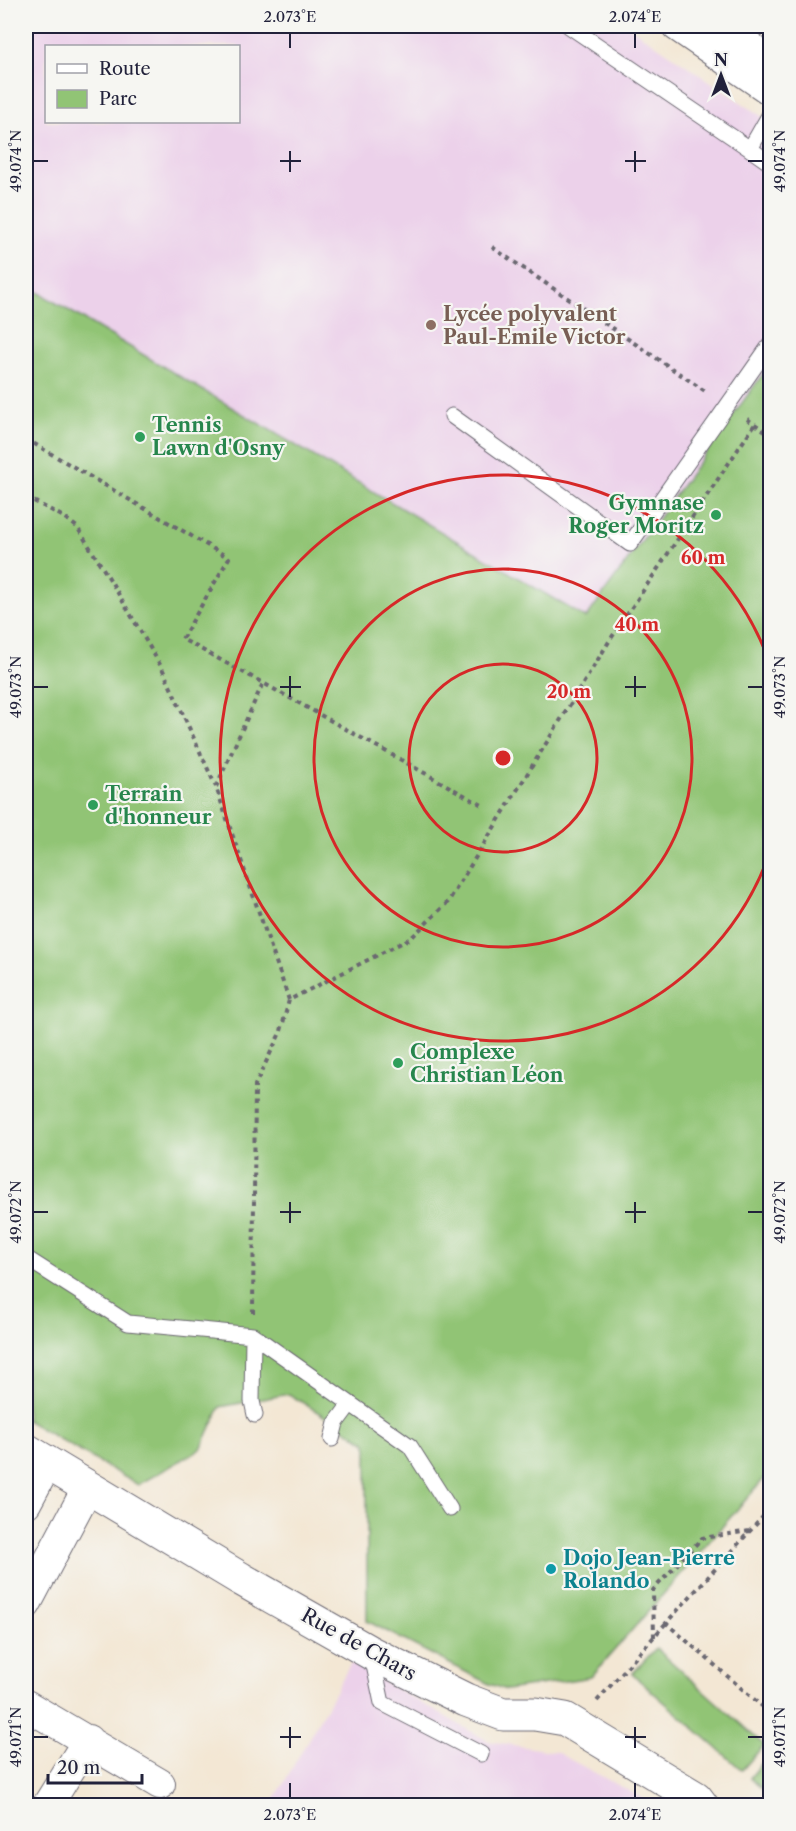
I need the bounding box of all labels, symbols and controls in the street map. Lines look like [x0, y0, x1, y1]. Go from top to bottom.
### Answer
text: 2.073°E [264, 7, 316, 26]
text: 2.074°E [609, 7, 661, 26]
legend [45, 45, 240, 123]
north arrow [691, 45, 751, 105]
text: N [714, 50, 728, 70]
text: Route [99, 58, 151, 80]
text: Parc [99, 88, 137, 110]
text: 49.074°N [6, 130, 25, 192]
text: 49.074°N [770, 130, 789, 192]
place label: Lycée polyvalent Paul-Emile Victor [443, 302, 626, 349]
marker: Lycée polyvalent Paul-Emile Victor [424, 318, 438, 332]
place label: Tennis Lawn d'Osny [152, 413, 285, 460]
marker: Tennis Lawn d'Osny [133, 430, 147, 444]
place label: Gymnase Roger Moritz [568, 491, 704, 538]
marker: Gymnase Roger Moritz [709, 508, 723, 522]
text: 60 m [681, 547, 725, 569]
text: 40 m [615, 614, 659, 636]
text: 49.073°N [6, 656, 25, 718]
text: 49.073°N [770, 656, 789, 718]
text: 20 m [547, 681, 591, 703]
centre of rings [493, 748, 513, 768]
place label: Terrain d'honneur [105, 782, 212, 829]
marker: Terrain d'honneur [86, 798, 100, 812]
place label: Complexe Christian Léon [410, 1040, 564, 1087]
marker: Complexe Christian Léon [391, 1056, 405, 1070]
text: 49.072°N [6, 1180, 25, 1244]
text: 49.072°N [770, 1180, 789, 1244]
place label: Dojo Jean-Pierre Rolando [563, 1546, 735, 1593]
marker: Dojo Jean-Pierre Rolando [544, 1562, 558, 1576]
street label: Rue de Chars [297, 1603, 421, 1685]
text: 49.071°N [6, 1707, 25, 1767]
text: 49.071°N [770, 1707, 789, 1767]
scale bar [48, 1747, 142, 1785]
text: 20 m [57, 1757, 101, 1779]
text: 2.073°E [264, 1805, 316, 1824]
text: 2.074°E [609, 1805, 661, 1824]

